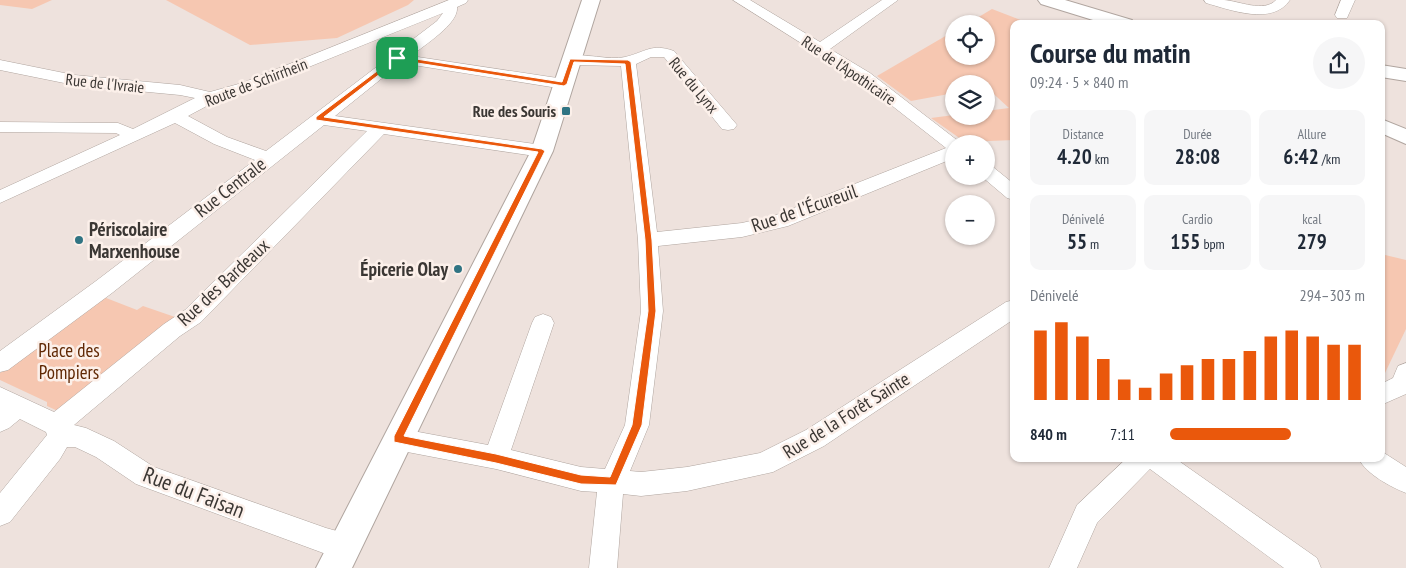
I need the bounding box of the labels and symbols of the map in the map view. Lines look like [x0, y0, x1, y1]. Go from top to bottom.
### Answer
street label: Rue de l'Apothicaire [798, 31, 900, 109]
pin [376, 37, 418, 79]
street label: Route de Schirrhein [202, 53, 310, 111]
street label: Rue du Lynx [665, 53, 723, 117]
street label: Rue de l'Ivraie [65, 69, 145, 97]
place label: Rue des Souris [473, 101, 556, 121]
marker: Rue des Souris [560, 105, 572, 117]
street label: Rue Centrale [190, 152, 271, 222]
street label: Rue de l'Écureuil [748, 179, 861, 237]
place label: Périscolaire Marxenhouse [89, 217, 180, 263]
street label: Rue des Bardeaux [172, 233, 274, 331]
marker: Périscolaire Marxenhouse [73, 234, 85, 246]
place label: Épicerie Olay [360, 257, 448, 281]
marker: Épicerie Olay [452, 263, 464, 275]
park label: Place des Pompiers [38, 338, 100, 384]
street label: Rue de la Forêt Sainte [778, 366, 914, 464]
street label: Rue du Faisan [139, 460, 249, 524]

